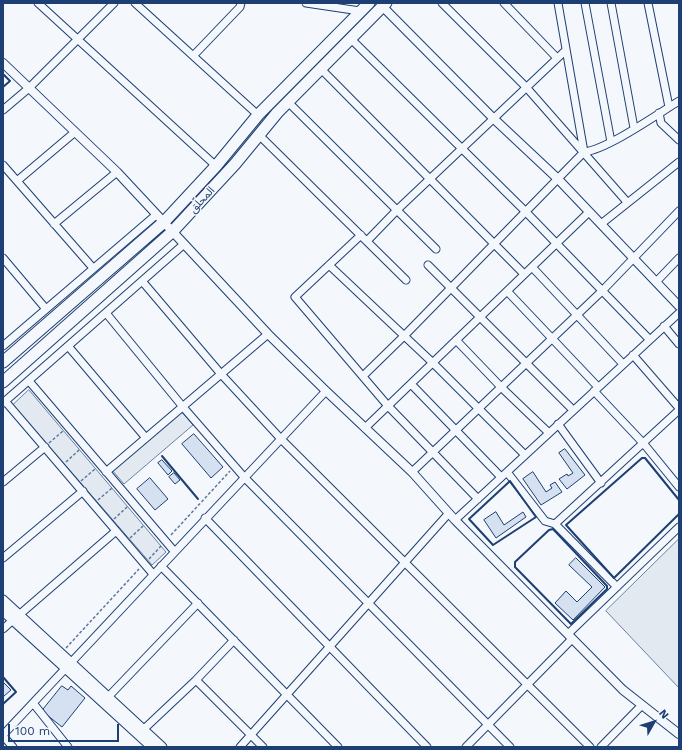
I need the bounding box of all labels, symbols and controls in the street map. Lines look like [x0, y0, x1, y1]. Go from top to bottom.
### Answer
street label: المحلّق [187, 184, 217, 216]
north arrow [634, 702, 674, 742]
text: N [656, 707, 671, 721]
scale bar [10, 716, 121, 742]
text: 100 m [15, 724, 50, 738]

